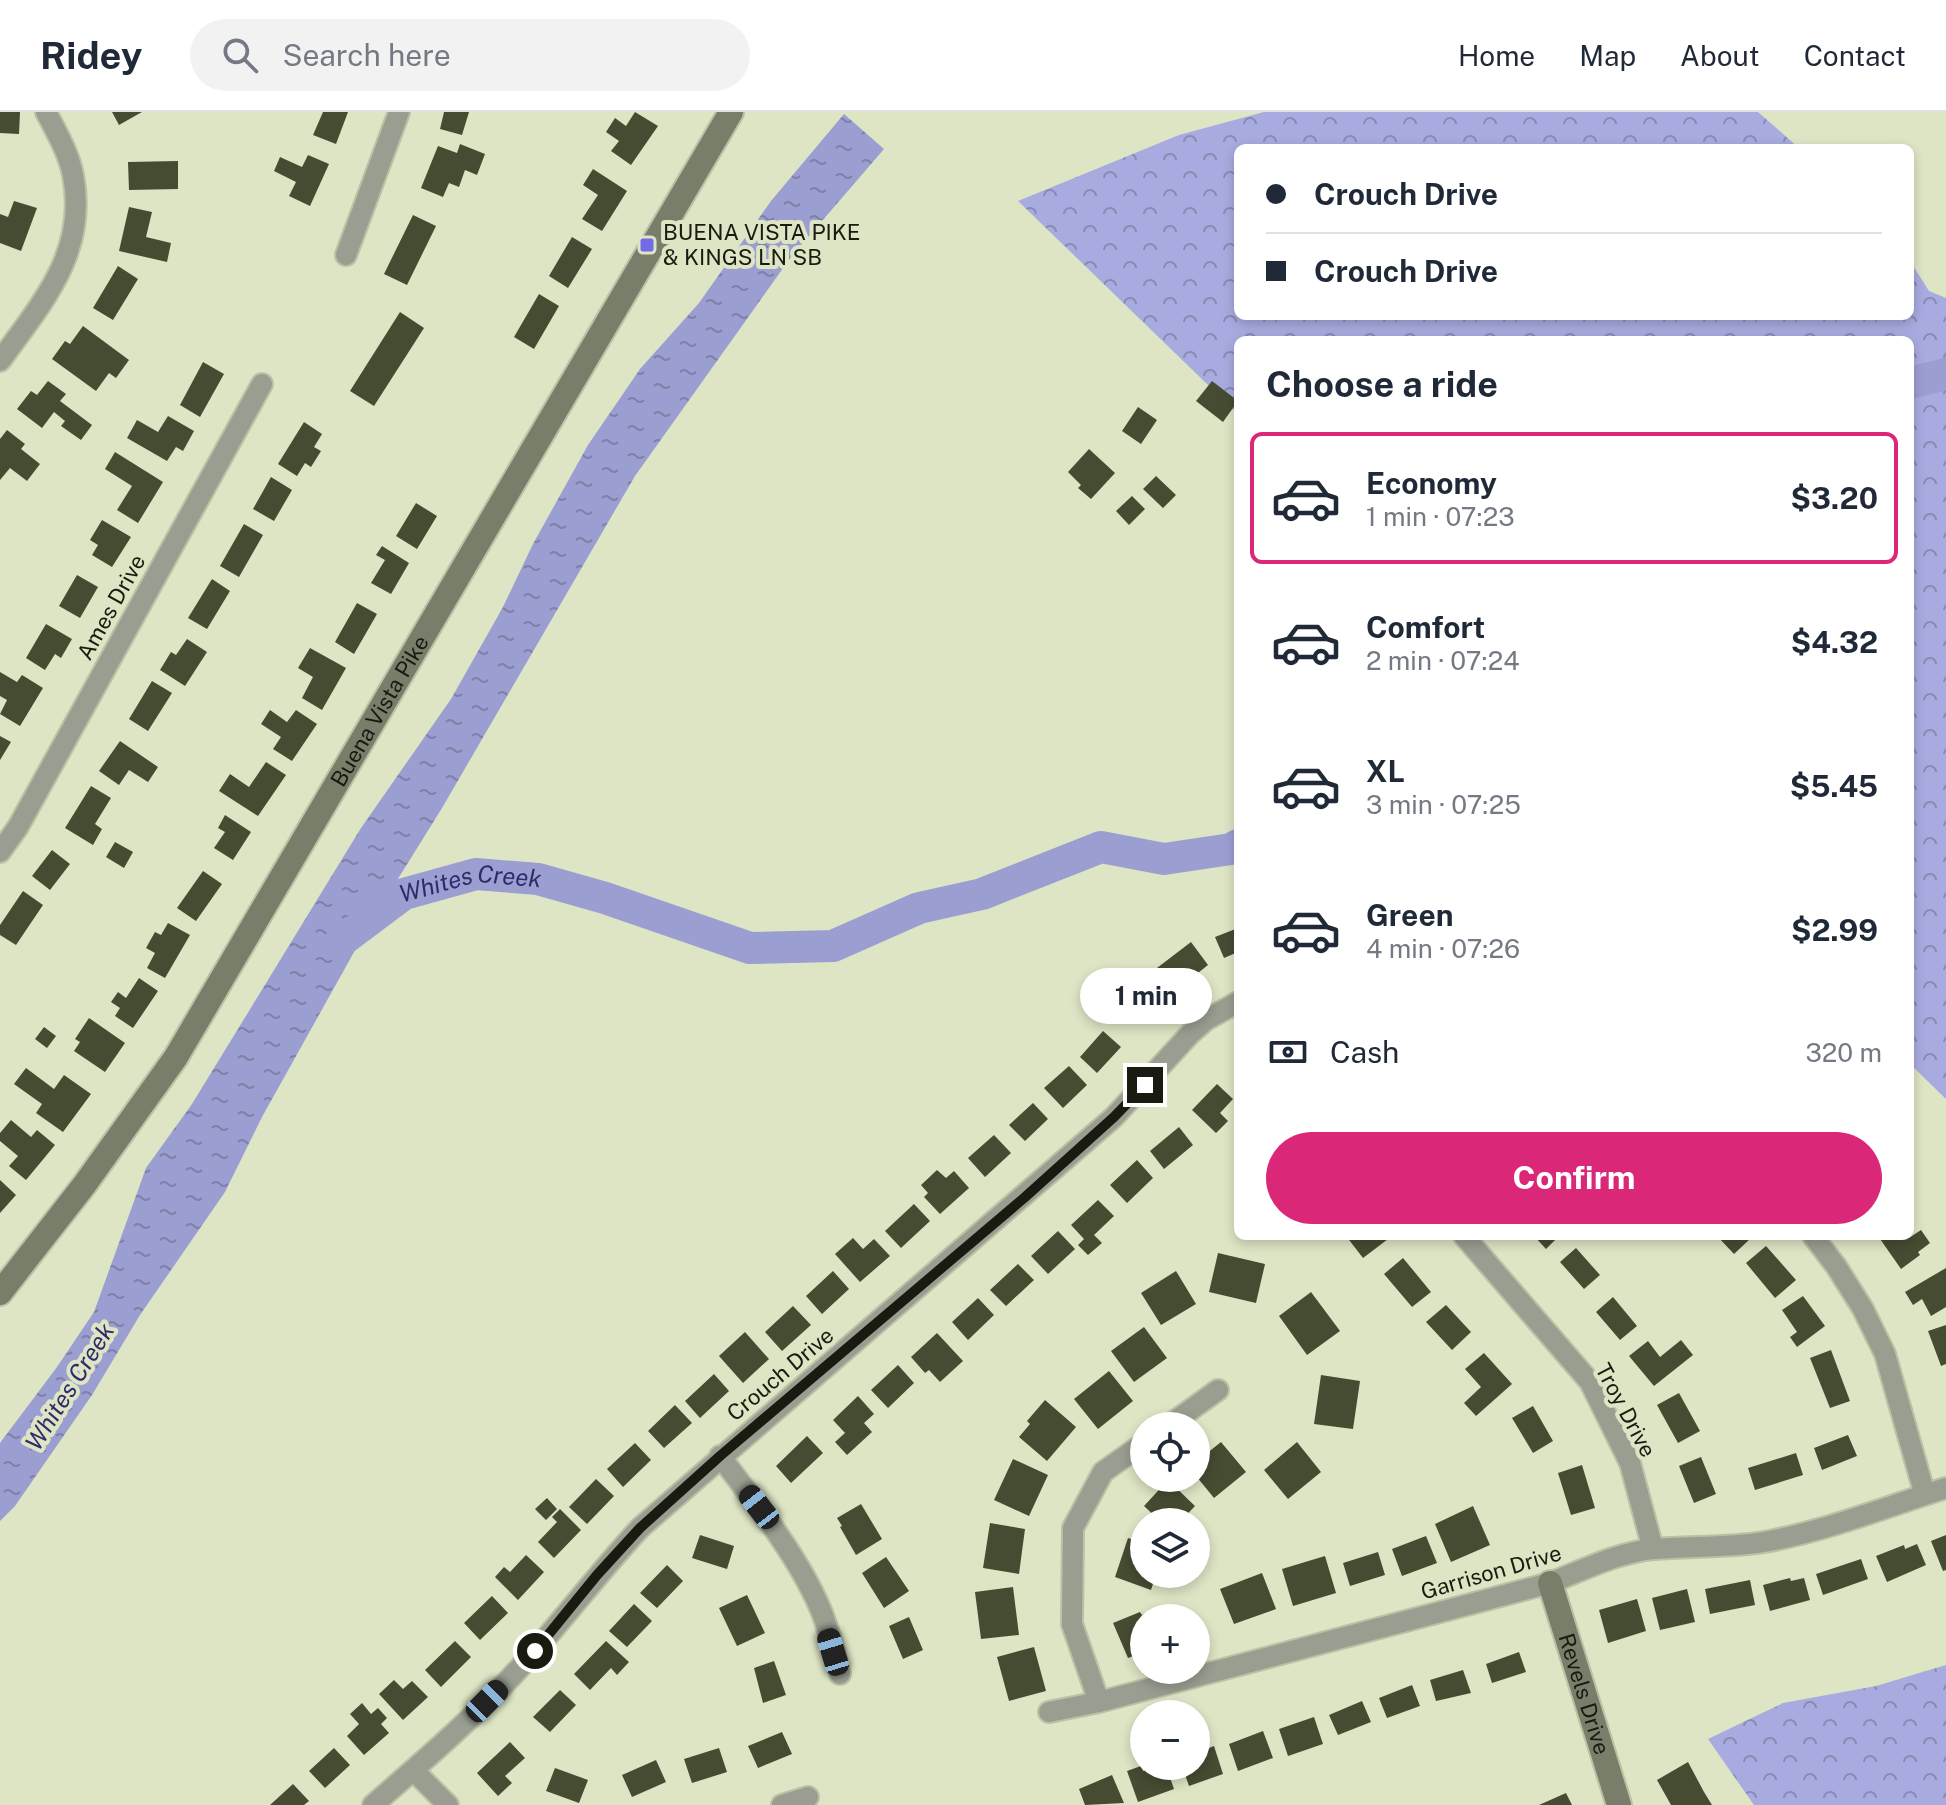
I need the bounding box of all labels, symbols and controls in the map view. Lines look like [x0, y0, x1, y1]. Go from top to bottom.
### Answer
search box [190, 19, 750, 91]
text: Ridey [40, 33, 142, 78]
icon: search [218, 33, 262, 77]
text: Search here [282, 37, 451, 73]
text: Home [1458, 39, 1535, 72]
text: Map [1579, 39, 1636, 72]
text: About [1680, 39, 1760, 72]
text: Contact [1804, 39, 1906, 72]
text: Crouch Drive [1314, 176, 1498, 212]
place label: BUENA VISTA PIKE & KINGS LN SB [663, 219, 860, 270]
marker: BUENA VISTA PIKE & KINGS LN SB [638, 236, 656, 254]
text: Crouch Drive [1314, 253, 1498, 289]
text: Choose a ride [1266, 363, 1498, 405]
icon: car [1270, 462, 1342, 534]
text: Economy [1366, 465, 1497, 501]
text: $3.20 [1791, 480, 1878, 516]
text: 1 min · 07:23 [1366, 501, 1515, 532]
street label: Ames Drive [71, 550, 151, 664]
icon: car [1270, 606, 1342, 678]
text: Comfort [1366, 609, 1485, 645]
text: $4.32 [1791, 624, 1878, 660]
street label: Buena Vista Pike [325, 631, 434, 791]
text: 2 min · 07:24 [1366, 645, 1520, 676]
icon: car [1270, 750, 1342, 822]
text: XL [1366, 753, 1405, 789]
text: $5.45 [1790, 768, 1878, 804]
text: 3 min · 07:25 [1366, 789, 1521, 820]
water label: Whites Creek [396, 859, 542, 908]
icon: car [1270, 894, 1342, 966]
text: Green [1366, 897, 1453, 933]
text: $2.99 [1791, 912, 1878, 948]
text: 4 min · 07:26 [1366, 933, 1520, 964]
callout: 1 min [1079, 969, 1211, 1025]
text: 1 min [1115, 980, 1177, 1011]
icon: cash [1266, 1030, 1310, 1074]
text: Cash [1330, 1034, 1399, 1070]
text: 320 m [1805, 1037, 1882, 1068]
route end [1127, 1067, 1163, 1103]
button: Confirm [1266, 1132, 1882, 1224]
water label: Whites Creek [19, 1318, 119, 1455]
street label: Crouch Drive [721, 1322, 839, 1426]
street label: Troy Drive [1590, 1359, 1662, 1461]
map controls [1130, 1412, 1210, 1780]
button: locate [1130, 1412, 1210, 1492]
car [735, 1481, 783, 1533]
button: layers [1130, 1508, 1210, 1588]
street label: Garrison Drive [1418, 1539, 1564, 1605]
button: + [1130, 1604, 1210, 1684]
car [815, 1626, 851, 1678]
street label: Revels Drive [1553, 1630, 1615, 1758]
route start [517, 1633, 553, 1669]
car [462, 1676, 512, 1726]
button: − [1130, 1700, 1210, 1780]

